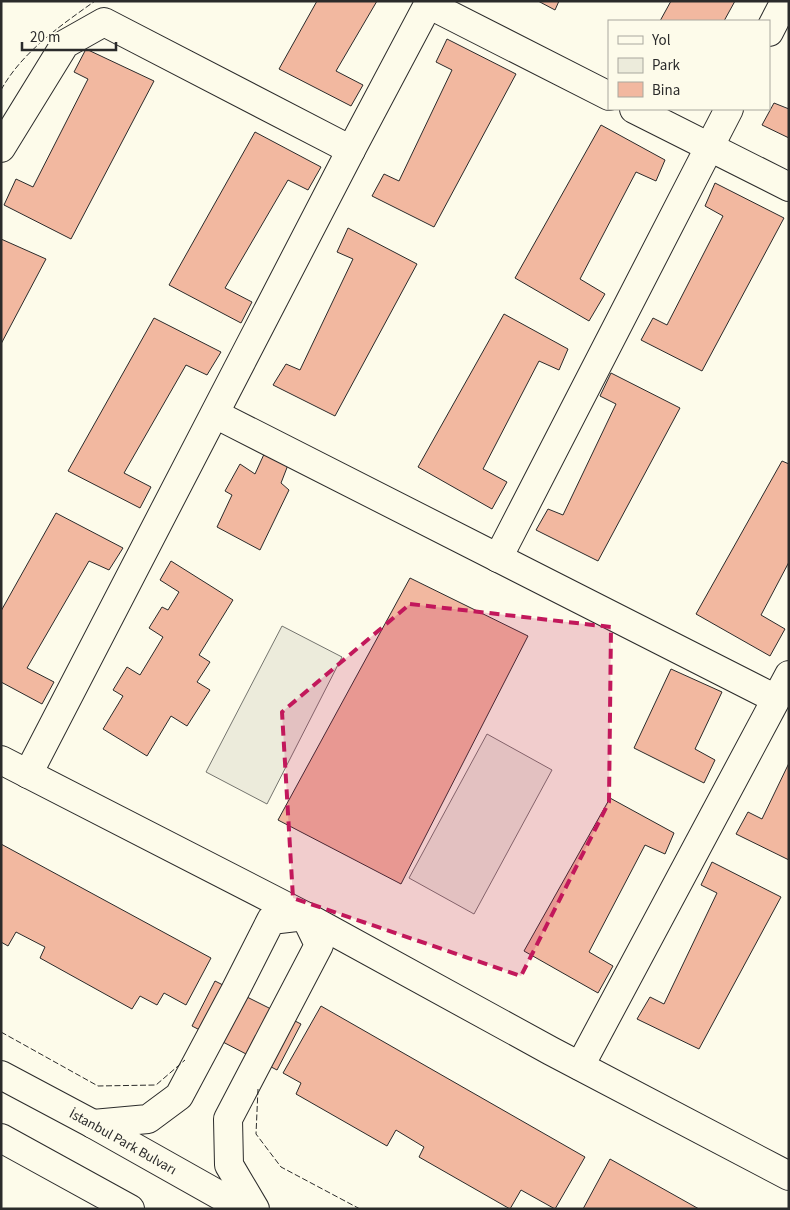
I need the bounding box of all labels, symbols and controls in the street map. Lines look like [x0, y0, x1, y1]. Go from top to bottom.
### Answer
scale bar [22, 20, 116, 52]
legend [608, 20, 770, 110]
text: 20 m [30, 27, 60, 48]
text: Yol [651, 30, 671, 51]
text: Park [652, 55, 681, 76]
text: Bina [652, 80, 680, 101]
street label: İstanbul Park Bulvarı [65, 1104, 180, 1180]

